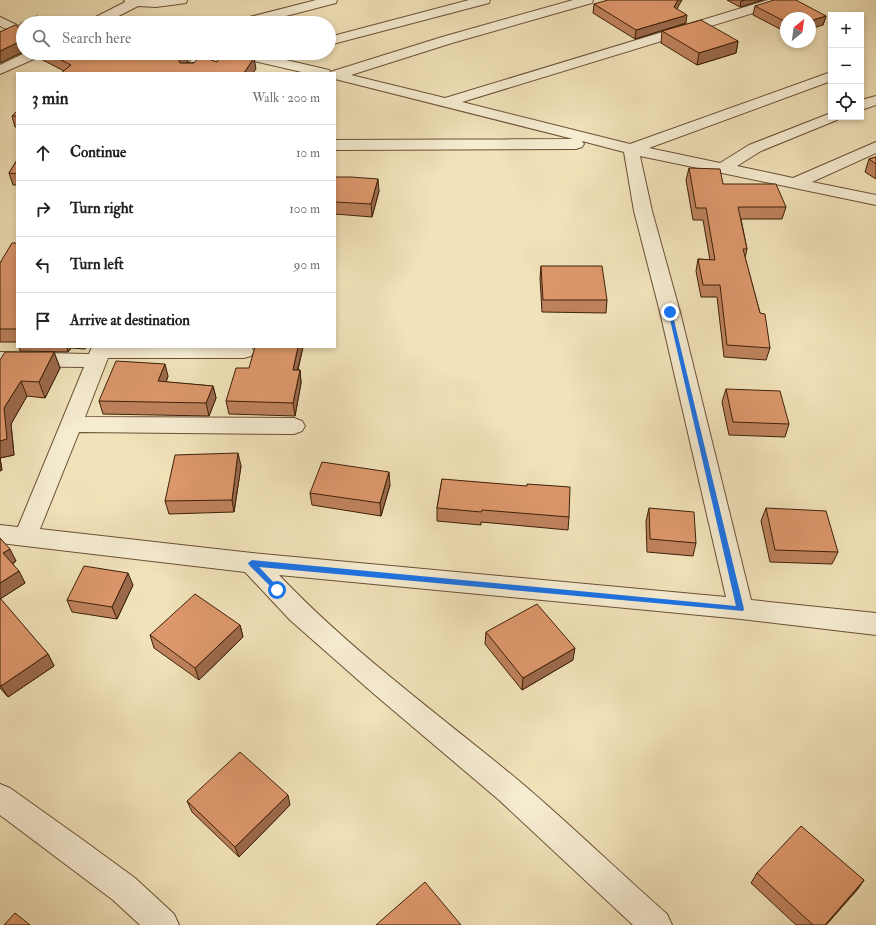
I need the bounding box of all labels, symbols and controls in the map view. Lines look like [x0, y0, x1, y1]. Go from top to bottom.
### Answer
north arrow [780, 12, 816, 48]
map controls [828, 12, 864, 120]
button: + [828, 12, 864, 48]
search box [16, 16, 336, 60]
icon: search [30, 27, 52, 49]
text: Search here [62, 29, 131, 48]
button: − [828, 48, 864, 84]
button: locate [828, 84, 864, 120]
text: 3 min [32, 88, 69, 109]
text: Walk · 200 m [252, 90, 320, 106]
icon: ahead [32, 142, 54, 164]
text: Continue [70, 143, 126, 162]
text: 10 m [296, 145, 320, 161]
icon: right [32, 198, 54, 220]
text: Turn right [70, 199, 133, 218]
text: 100 m [289, 201, 320, 217]
icon: left [32, 254, 54, 276]
text: Turn left [70, 255, 124, 274]
text: 90 m [294, 257, 320, 273]
route end [661, 303, 679, 321]
icon: arrive [32, 310, 54, 332]
text: Arrive at destination [70, 311, 190, 330]
route start [268, 581, 286, 599]

